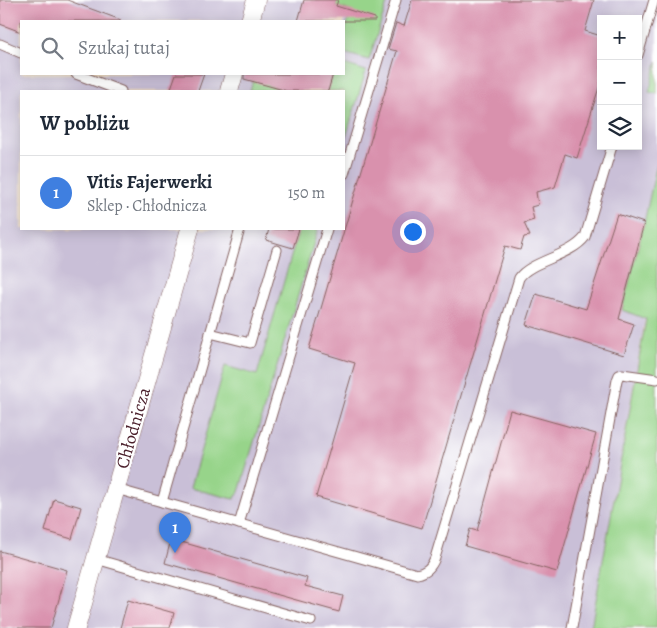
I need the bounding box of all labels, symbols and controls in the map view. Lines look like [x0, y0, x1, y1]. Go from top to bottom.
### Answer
map controls [597, 15, 642, 150]
button: + [597, 15, 642, 60]
search box [20, 20, 345, 75]
icon: search [38, 34, 66, 62]
text: Szukaj tutaj [78, 35, 170, 61]
button: − [597, 60, 642, 105]
button: layers [597, 105, 642, 150]
text: W pobliżu [40, 109, 129, 137]
text: Vitis Fajerwerki [87, 169, 212, 195]
text: 1 [53, 182, 59, 204]
text: 150 m [288, 182, 325, 204]
text: Sklep · Chłodnicza [87, 195, 207, 217]
your location [400, 219, 426, 245]
street label: Chłodnicza [110, 384, 156, 472]
pin: 1 [159, 512, 191, 553]

